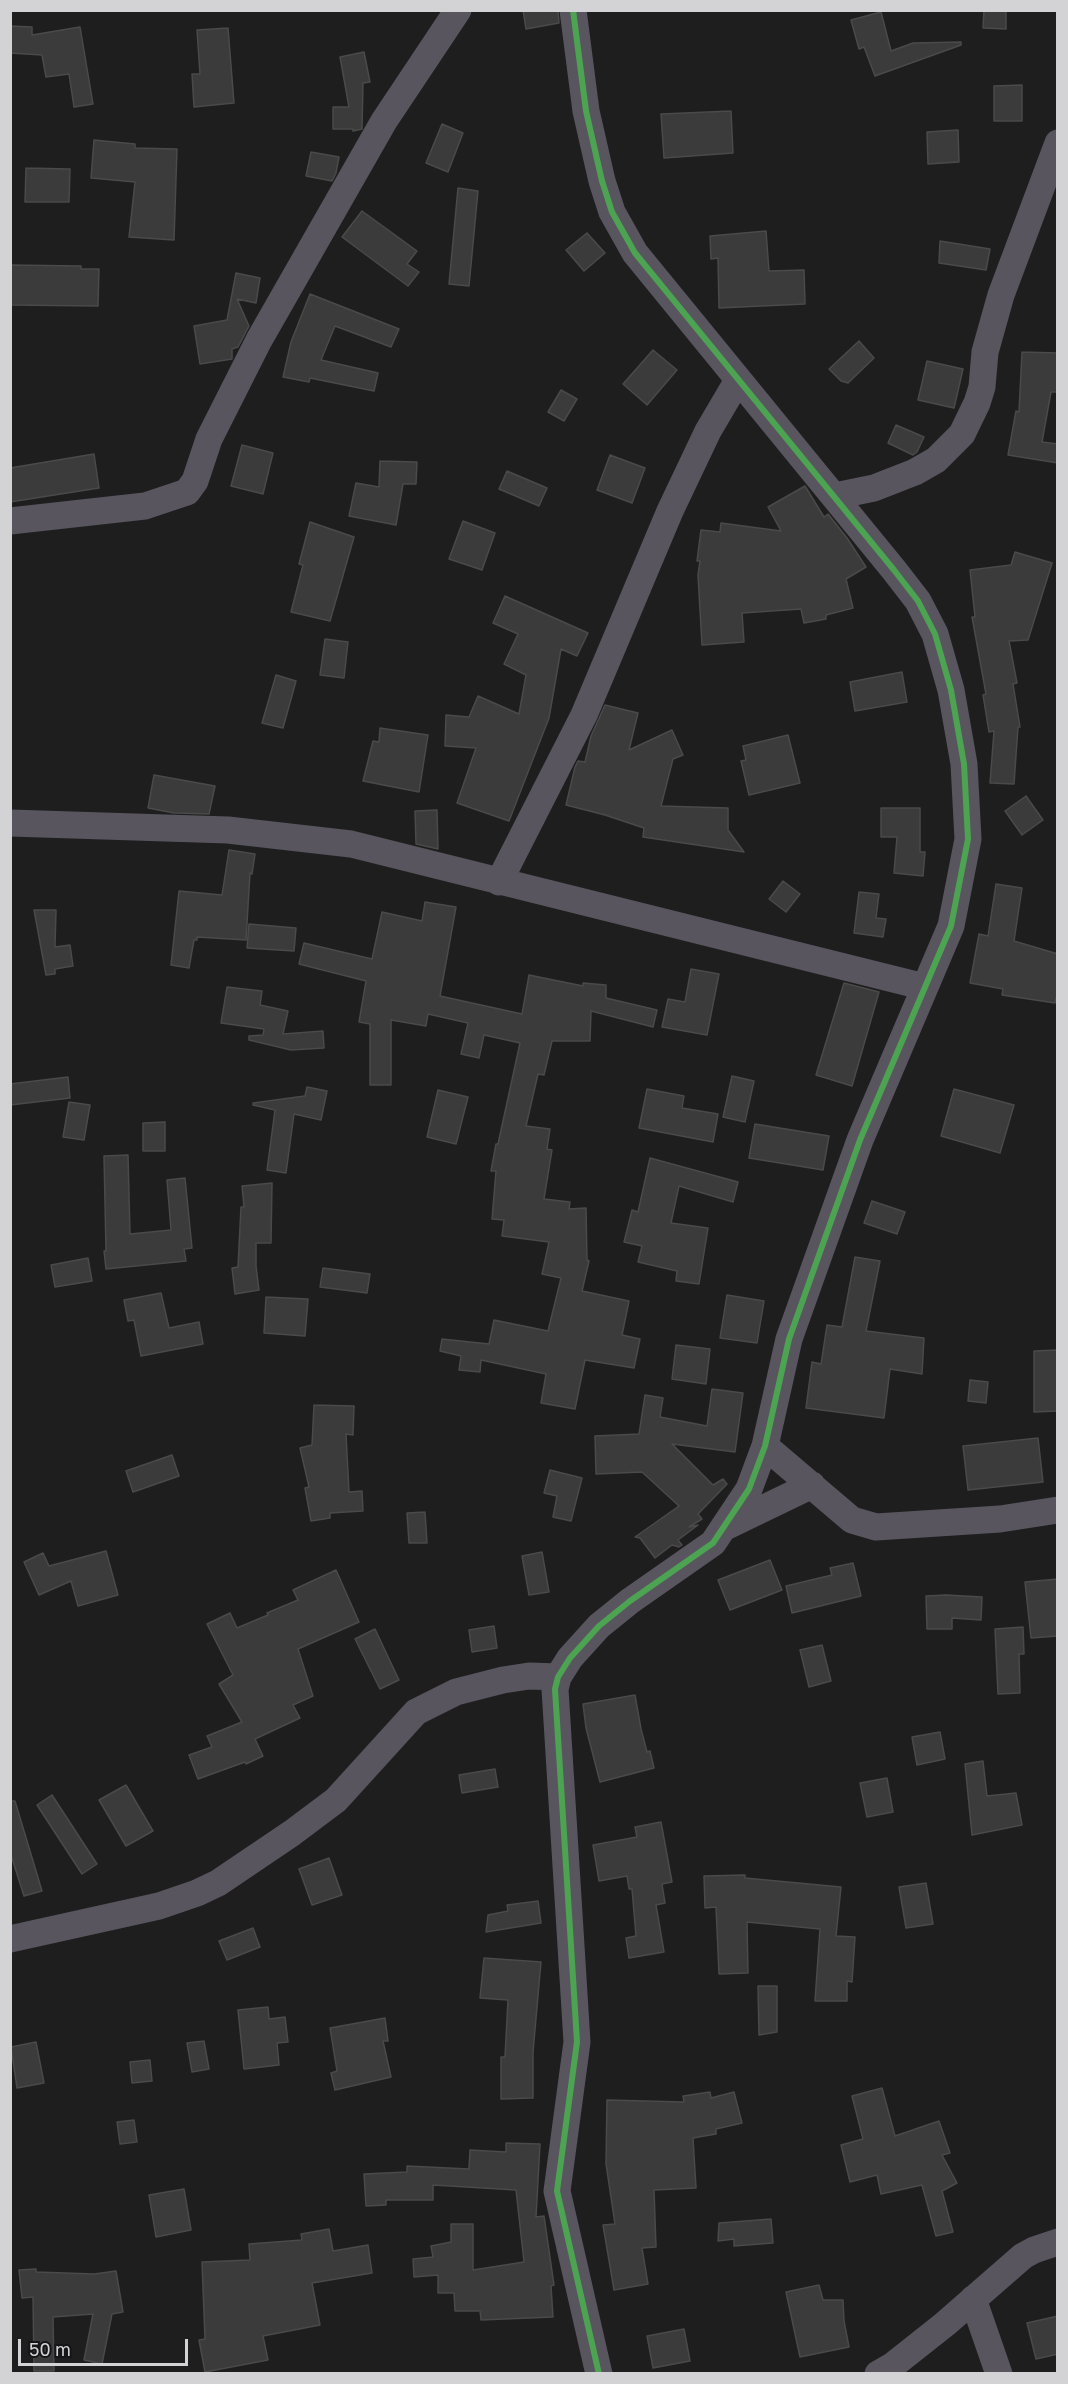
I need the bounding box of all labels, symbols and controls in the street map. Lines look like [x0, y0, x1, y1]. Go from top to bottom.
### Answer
scale bar [21, 2327, 190, 2365]
text: 50 m [29, 2338, 71, 2360]

